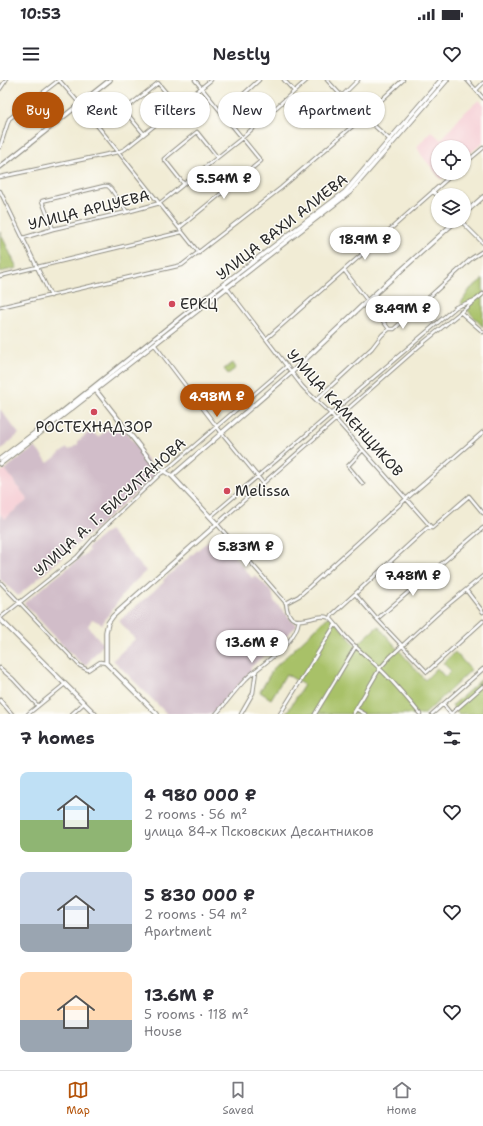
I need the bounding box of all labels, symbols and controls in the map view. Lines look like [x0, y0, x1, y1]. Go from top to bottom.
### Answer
text: 10:53 [20, 4, 61, 24]
text: Nestly [212, 42, 271, 66]
icon: menu [20, 43, 42, 65]
icon: heart [441, 43, 463, 65]
chip: Buy [12, 92, 64, 128]
chip: Rent [72, 92, 132, 128]
chip: Filters [140, 92, 210, 128]
chip: New [218, 92, 276, 128]
chip: Apartment [284, 92, 385, 128]
map controls [431, 140, 471, 228]
button: locate [431, 140, 471, 180]
pin: 5.54M ₽ [187, 166, 261, 200]
street label: УЛИЦА ВАХИ АЛИЕВА [212, 169, 352, 285]
text: 5.54M ₽ [196, 170, 252, 187]
street label: УЛИЦА АРЦУЕВА [26, 185, 152, 235]
button: layers [431, 188, 471, 228]
pin: 18.9M ₽ [328, 227, 402, 261]
text: 18.9M ₽ [339, 231, 391, 248]
place label: ЕРКЦ [180, 294, 218, 314]
pin: 8.49M ₽ [366, 296, 440, 330]
marker: ЕРКЦ [167, 299, 177, 309]
text: 8.49M ₽ [375, 300, 431, 317]
street label: УЛИЦА КАМЕНЩИКОВ [282, 345, 408, 481]
pin: 4.98M ₽ [180, 384, 254, 418]
text: 4.98M ₽ [189, 388, 245, 405]
marker: РОСТЕХНАДЗОР [89, 407, 99, 417]
place label: РОСТЕХНАДЗОР [35, 417, 153, 437]
street label: УЛИЦА А. Г. БИСУЛТАНОВА [30, 433, 190, 581]
place label: Melissa [235, 481, 290, 501]
marker: Melissa [222, 486, 232, 496]
pin: 5.83M ₽ [209, 534, 283, 568]
text: 5.83M ₽ [218, 538, 274, 555]
pin: 7.48M ₽ [376, 563, 450, 597]
text: 7.48M ₽ [385, 567, 441, 584]
pin: 13.6M ₽ [215, 630, 289, 664]
text: 13.6M ₽ [225, 634, 279, 651]
text: 7 homes [20, 727, 95, 749]
icon: filters [441, 727, 463, 749]
text: 4 980 000 ₽ [144, 784, 257, 806]
icon: home [52, 788, 100, 836]
icon: heart [441, 801, 463, 823]
text: 2 rooms · 56 m² [144, 806, 247, 823]
text: улица 84-х Псковских Десантников [144, 823, 374, 840]
text: 5 830 000 ₽ [144, 884, 255, 906]
icon: home [52, 888, 100, 936]
icon: heart [441, 901, 463, 923]
text: 2 rooms · 54 m² [144, 906, 247, 923]
text: Apartment [144, 923, 212, 940]
text: 13.6M ₽ [144, 984, 214, 1006]
icon: home [52, 988, 100, 1036]
icon: heart [441, 1001, 463, 1023]
text: 5 rooms · 118 m² [144, 1006, 249, 1023]
text: House [144, 1023, 182, 1040]
tab: Map [66, 1079, 90, 1118]
tab: Saved [223, 1079, 254, 1118]
tab: Home [386, 1079, 417, 1118]

